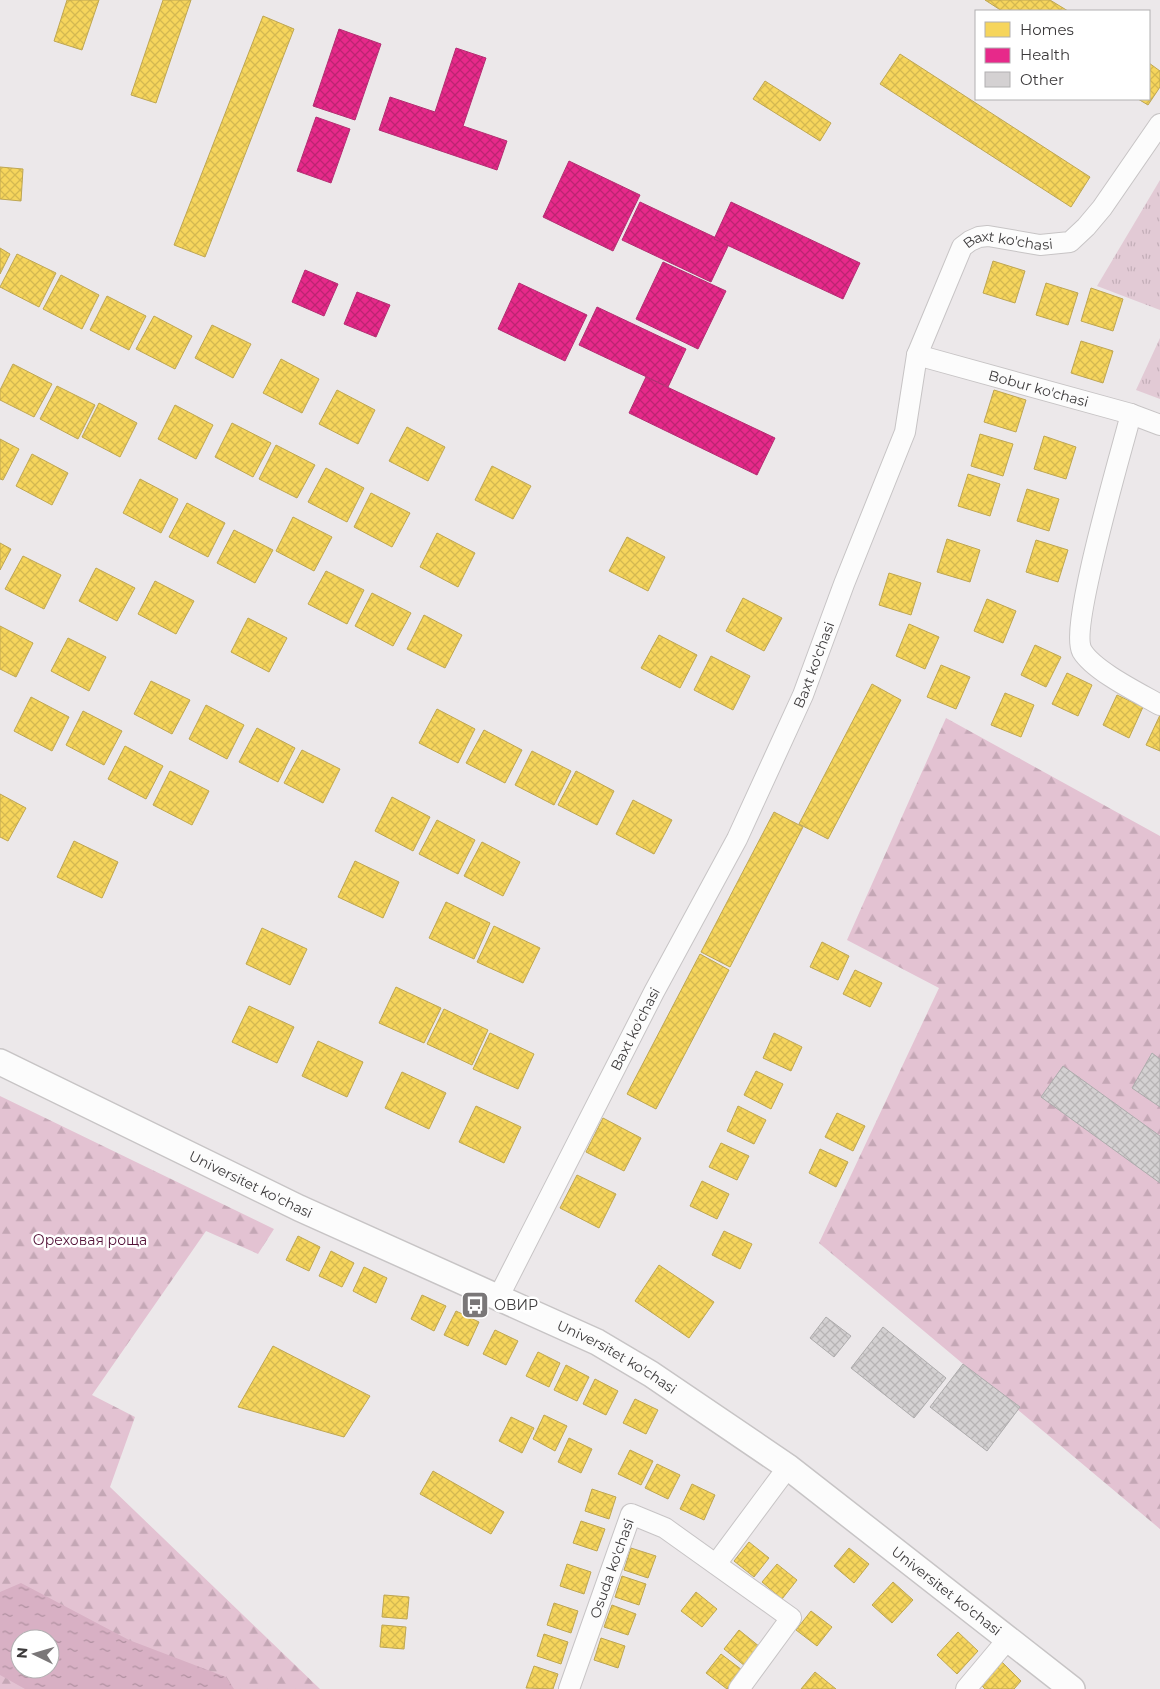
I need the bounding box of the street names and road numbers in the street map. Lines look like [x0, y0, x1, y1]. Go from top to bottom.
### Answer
street label: Baxt ko'chasi [959, 227, 1054, 254]
street label: Bobur ko'chasi [986, 366, 1091, 411]
street label: Baxt ko'chasi [789, 619, 838, 711]
street label: Baxt ko'chasi [606, 984, 664, 1074]
street label: Universitet ko'chasi [186, 1147, 315, 1222]
street label: Universitet ko'chasi [554, 1316, 680, 1398]
street label: Osuda ko'chasi [586, 1516, 638, 1621]
street label: Universitet ko'chasi [888, 1542, 1005, 1640]

